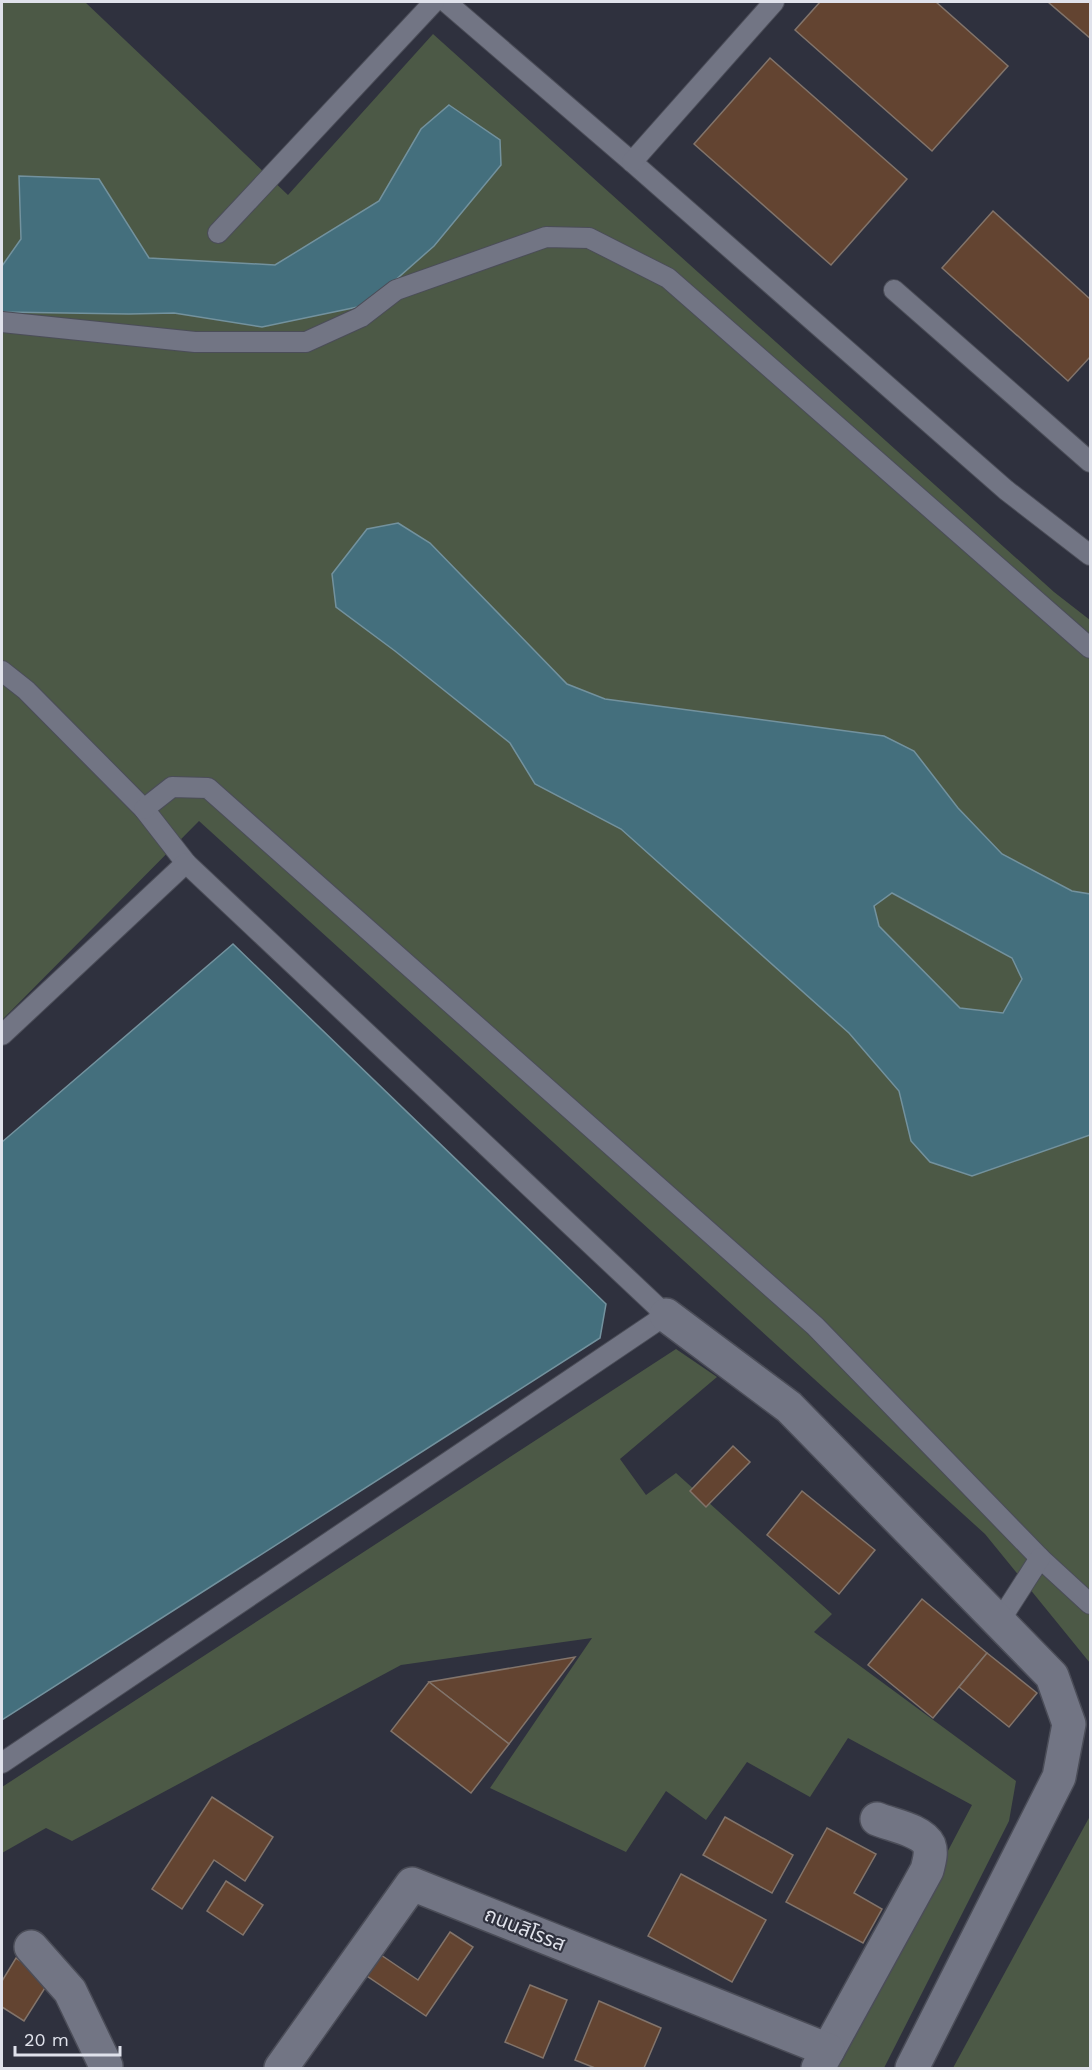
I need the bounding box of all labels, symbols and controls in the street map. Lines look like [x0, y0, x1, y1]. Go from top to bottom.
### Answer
street label: ถนนสิโรรส [481, 1902, 569, 1956]
scale bar [15, 2019, 120, 2057]
text: 20 m [24, 2029, 69, 2050]

